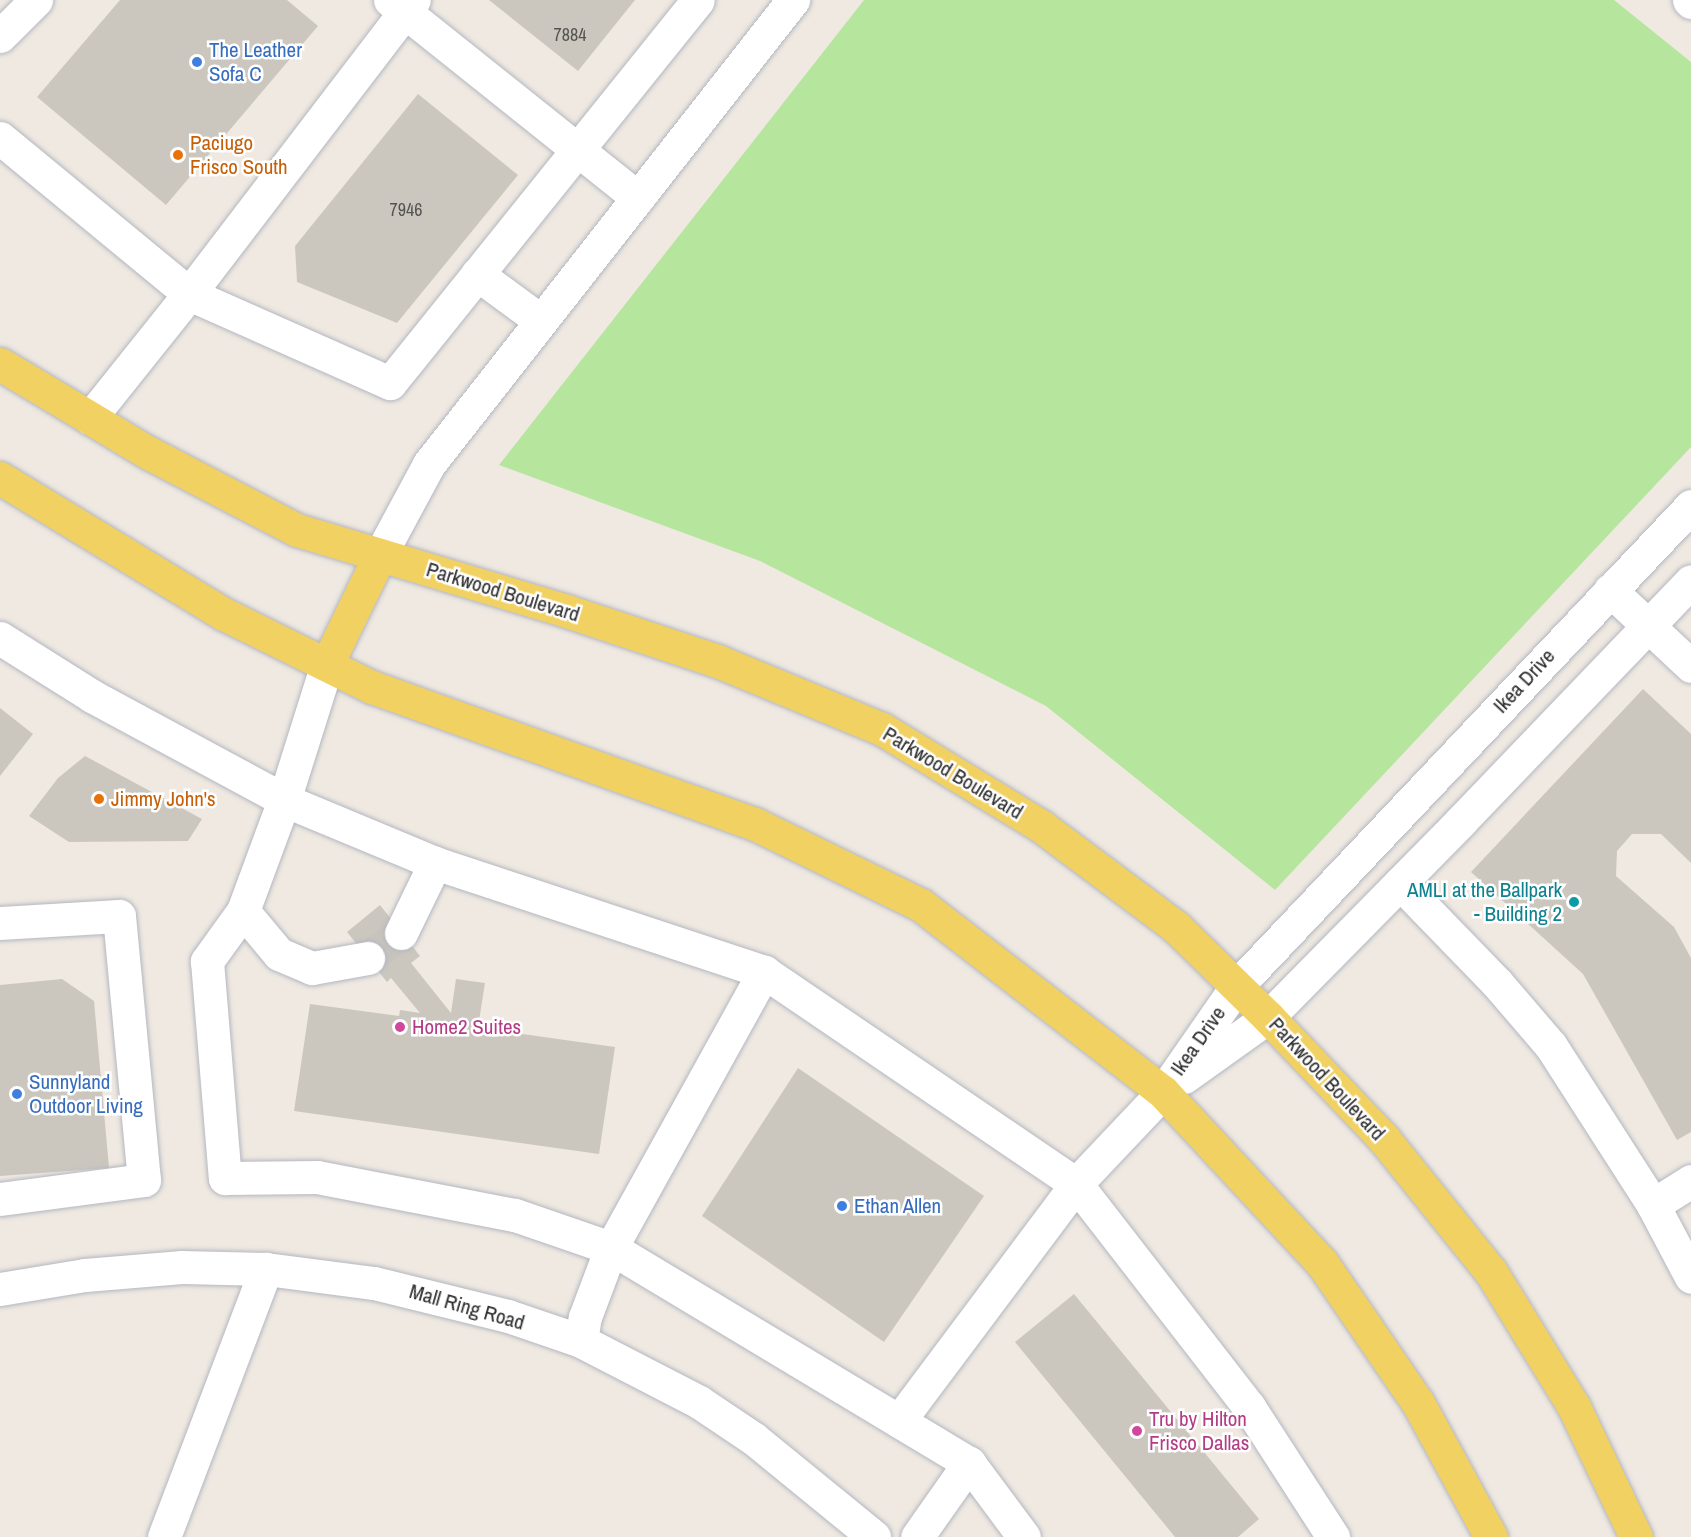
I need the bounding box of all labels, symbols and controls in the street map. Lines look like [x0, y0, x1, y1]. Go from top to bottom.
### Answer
house number: 7884 [554, 24, 586, 46]
place label: The Leather Sofa C [209, 37, 302, 87]
marker: The Leather Sofa C [190, 55, 204, 69]
place label: Paciugo Frisco South [190, 130, 288, 180]
marker: Paciugo Frisco South [171, 148, 185, 162]
house number: 7946 [390, 199, 422, 221]
street label: Parkwood Boulevard [423, 557, 583, 627]
street label: Ikea Drive [1488, 644, 1560, 718]
street label: Parkwood Boulevard [878, 721, 1028, 825]
place label: Jimmy John's [111, 786, 216, 812]
marker: Jimmy John's [92, 792, 106, 806]
place label: AMLI at the Ballpark - Building 2 [1407, 877, 1562, 927]
marker: AMLI at the Ballpark - Building 2 [1567, 895, 1581, 909]
street label: Ikea Drive [1165, 1002, 1231, 1080]
street label: Parkwood Boulevard [1264, 1012, 1390, 1146]
place label: Home2 Suites [412, 1014, 521, 1040]
marker: Home2 Suites [393, 1020, 407, 1034]
place label: Sunnyland Outdoor Living [29, 1069, 143, 1119]
marker: Sunnyland Outdoor Living [10, 1087, 24, 1101]
place label: Ethan Allen [854, 1193, 942, 1219]
marker: Ethan Allen [835, 1199, 849, 1213]
street label: Mall Ring Road [406, 1279, 528, 1335]
place label: Tru by Hilton Frisco Dallas [1149, 1406, 1249, 1456]
marker: Tru by Hilton Frisco Dallas [1130, 1424, 1144, 1438]

